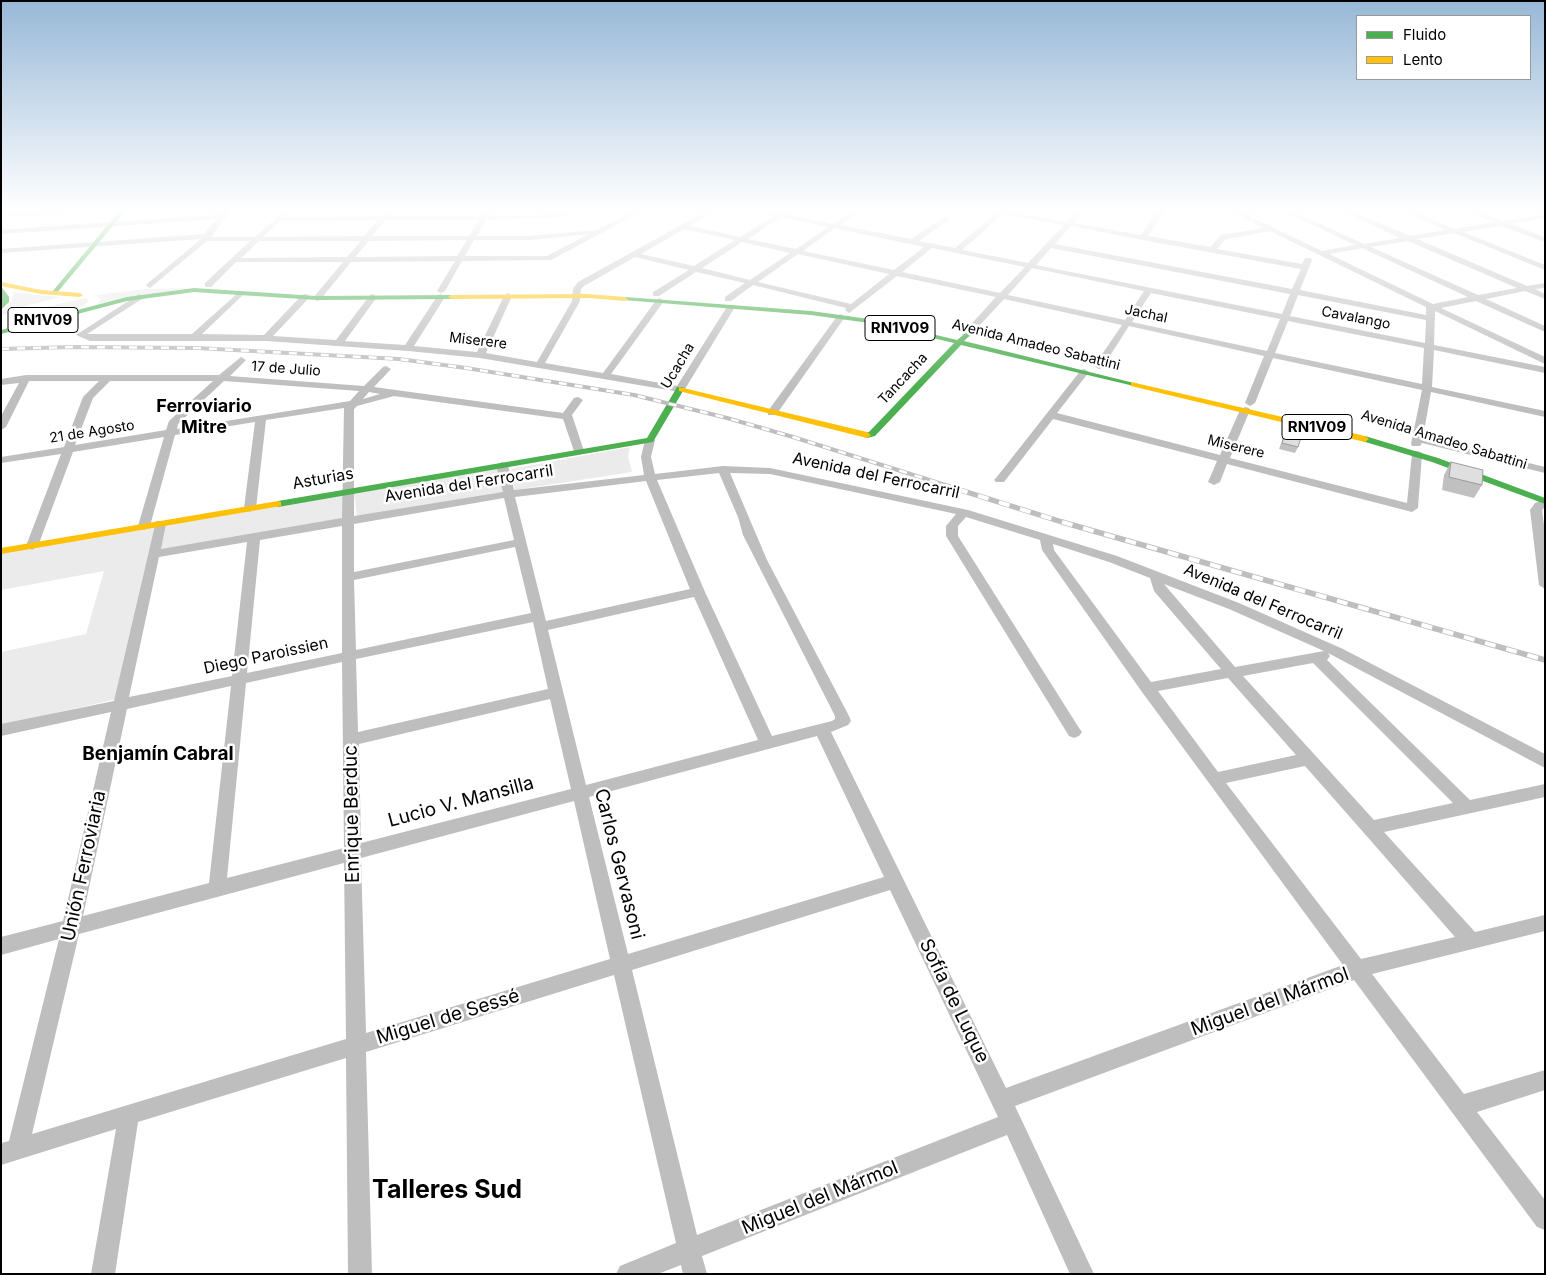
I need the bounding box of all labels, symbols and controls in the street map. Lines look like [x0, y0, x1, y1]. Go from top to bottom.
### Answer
legend [1356, 15, 1531, 80]
text: Fluido [1403, 25, 1446, 44]
text: Lento [1403, 50, 1443, 69]
street label: Jachal [1123, 301, 1169, 327]
street label: Cavalango [1320, 303, 1392, 333]
road number: RN1V09 [8, 308, 78, 332]
road number: RN1V09 [865, 316, 935, 340]
street label: Avenida Amadeo Sabattini [950, 316, 1122, 374]
street label: Miserere [448, 329, 508, 353]
street label: Ucacha [658, 340, 698, 392]
street label: Tancacha [875, 350, 931, 408]
street label: 17 de Julio [251, 358, 321, 380]
district label: Ferroviario Mitre [156, 396, 252, 438]
street label: Avenida Amadeo Sabattini [1359, 407, 1529, 473]
road number: RN1V09 [1282, 414, 1352, 440]
street label: 21 de Agosto [48, 417, 136, 447]
street label: Miserere [1206, 432, 1266, 462]
street label: Avenida del Ferrocarril [791, 449, 961, 503]
street label: Avenida del Ferrocarril [383, 461, 555, 507]
street label: Asturias [291, 464, 355, 494]
street label: Avenida del Ferrocarril [1181, 560, 1345, 644]
street label: Diego Paroissien [202, 633, 330, 679]
district label: Benjamín Cabral [82, 743, 234, 765]
street label: Enrique Berduc [339, 745, 365, 883]
street label: Lucio V. Mansilla [386, 772, 536, 832]
street label: Carlos Gervasoni [589, 786, 649, 942]
street label: Unión Ferroviaria [57, 789, 111, 943]
street label: Sofía de Luque [914, 935, 994, 1067]
street label: Miguel del Mármol [1188, 963, 1352, 1041]
street label: Miguel de Sessé [374, 984, 522, 1050]
street label: Miguel del Mármol [739, 1156, 901, 1240]
district label: Talleres Sud [372, 1175, 522, 1205]

